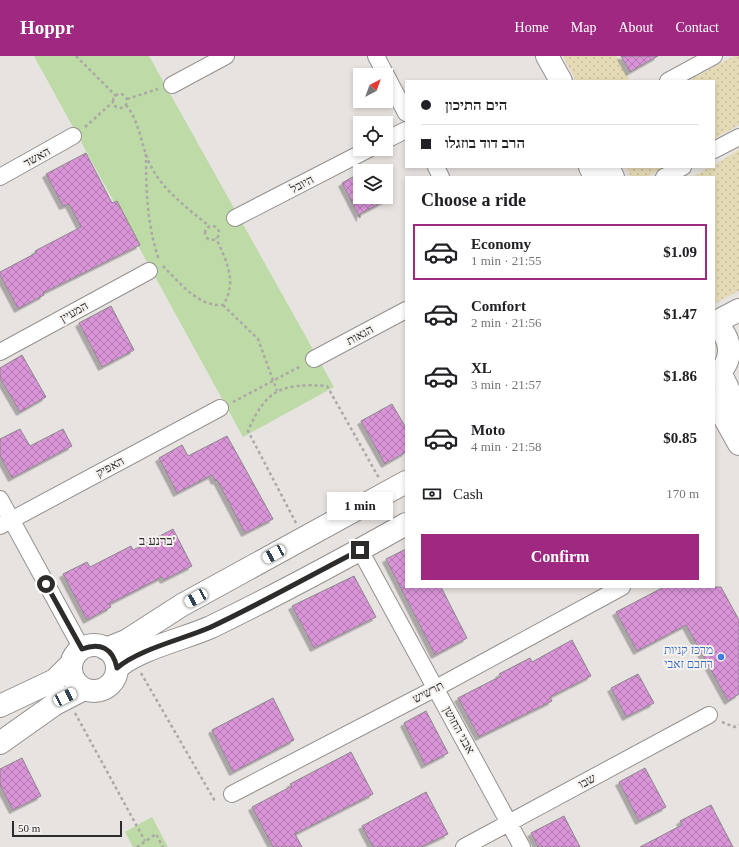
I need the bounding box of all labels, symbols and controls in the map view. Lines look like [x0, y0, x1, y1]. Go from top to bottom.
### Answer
text: Hoppr [20, 17, 74, 38]
text: Home [515, 20, 549, 35]
text: Map [571, 20, 596, 35]
text: About [618, 20, 653, 35]
text: Contact [675, 20, 719, 35]
north arrow [353, 68, 393, 108]
map controls [353, 68, 393, 204]
text: הים התיכון [445, 97, 507, 113]
button: locate [353, 116, 393, 156]
text: הרב דוד בוזגלו [445, 135, 525, 151]
street label: האשד [21, 144, 53, 170]
button: layers [353, 164, 393, 204]
street label: היובל [287, 172, 316, 196]
text: Choose a ride [421, 190, 526, 210]
icon: car [423, 234, 459, 270]
text: Economy [471, 236, 531, 252]
text: $1.09 [663, 244, 697, 260]
text: 1 min · 21:55 [471, 253, 541, 268]
icon: car [423, 296, 459, 332]
text: Comfort [471, 298, 526, 314]
street label: המעיין [57, 299, 91, 325]
text: $1.47 [663, 306, 697, 322]
text: 2 min · 21:56 [471, 315, 541, 330]
street label: הגאות [344, 322, 376, 348]
icon: car [423, 358, 459, 394]
text: XL [471, 360, 492, 376]
text: $1.86 [663, 368, 697, 384]
text: 3 min · 21:57 [471, 377, 541, 392]
icon: car [423, 420, 459, 456]
text: Moto [471, 422, 505, 438]
text: $0.85 [663, 430, 697, 446]
text: 4 min · 21:58 [471, 439, 541, 454]
street label: האפיק [93, 454, 127, 480]
icon: cash [421, 483, 443, 505]
text: Cash [453, 486, 483, 502]
text: 170 m [666, 486, 699, 501]
callout: 1 min [327, 492, 393, 520]
text: 1 min [344, 498, 376, 513]
district label: ברנע ב' [139, 533, 175, 548]
button: Confirm [421, 534, 699, 580]
route end [351, 541, 369, 559]
car [261, 543, 287, 565]
route start [37, 575, 55, 593]
car [183, 587, 209, 609]
place label: מרכז קניות רחבם זאבי [664, 643, 713, 671]
marker: מרכז קניות רחבם זאבי [716, 652, 726, 662]
street label: תרשיש [410, 678, 446, 706]
car [52, 686, 78, 708]
street label: אבני החושן [440, 704, 478, 756]
street label: שבו [576, 771, 598, 791]
scale bar [12, 819, 122, 838]
text: 50 m [18, 822, 40, 834]

